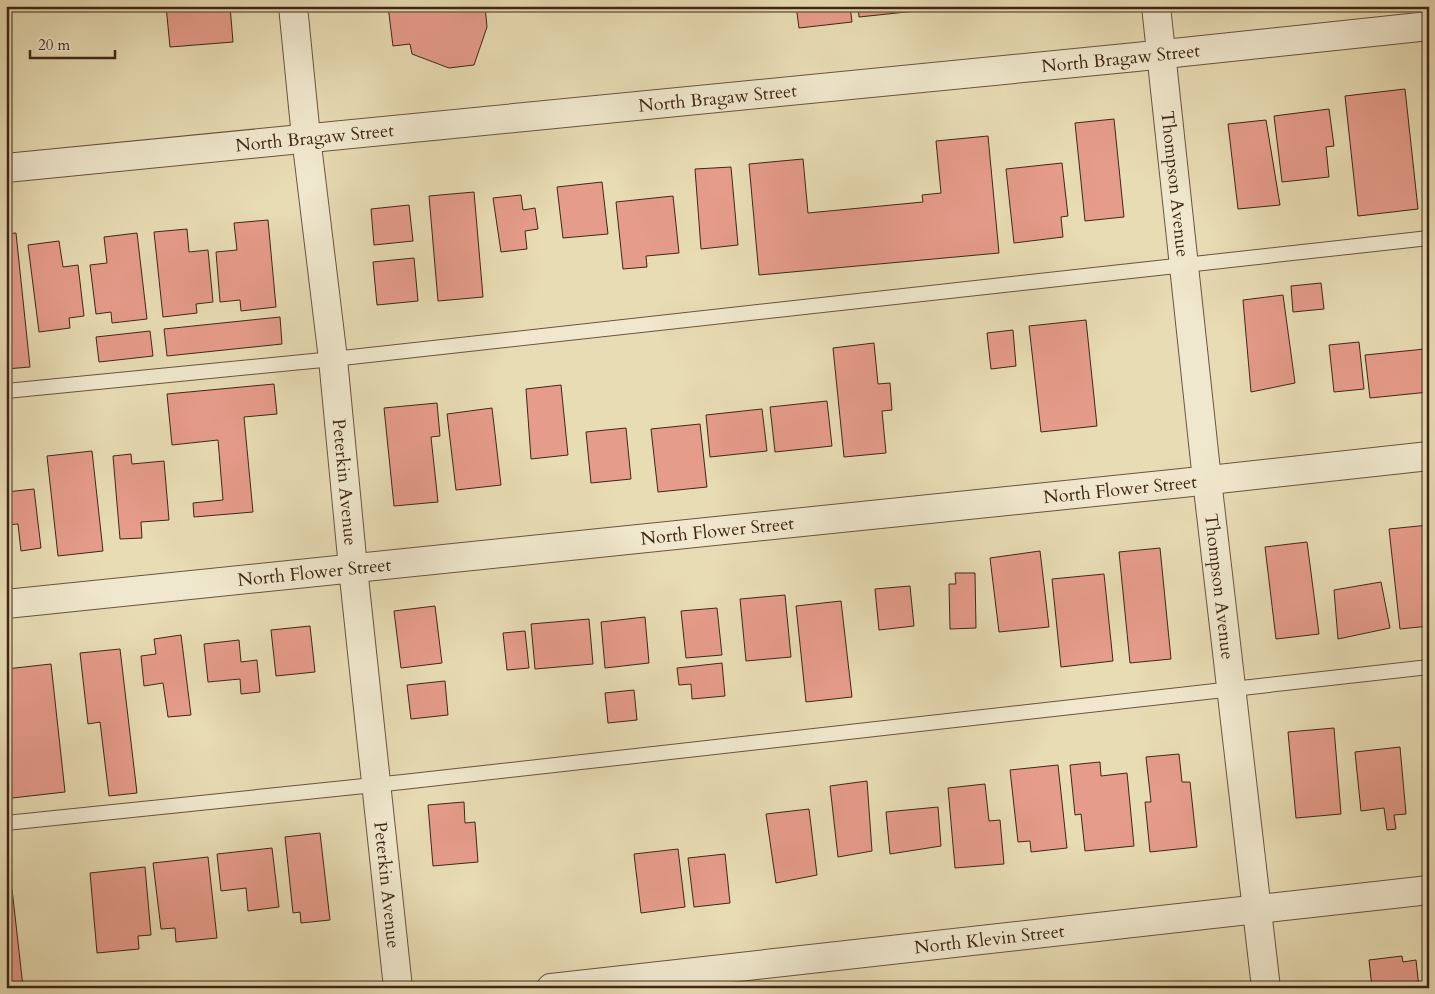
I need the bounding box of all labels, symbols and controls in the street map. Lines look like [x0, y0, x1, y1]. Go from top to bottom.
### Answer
scale bar [30, 28, 115, 60]
text: 20 m [38, 35, 70, 55]
street label: North Bragaw Street [1040, 38, 1201, 79]
street label: North Bragaw Street [637, 78, 798, 119]
street label: Thompson Avenue [1154, 110, 1195, 258]
street label: North Bragaw Street [234, 118, 395, 158]
street label: Peterkin Avenue [326, 418, 363, 547]
street label: North Flower Street [1042, 469, 1198, 510]
street label: North Flower Street [639, 511, 796, 552]
street label: Thompson Avenue [1198, 512, 1240, 661]
street label: North Flower Street [237, 552, 393, 593]
street label: Peterkin Avenue [367, 820, 406, 950]
street label: North Klevin Street [913, 919, 1066, 960]

